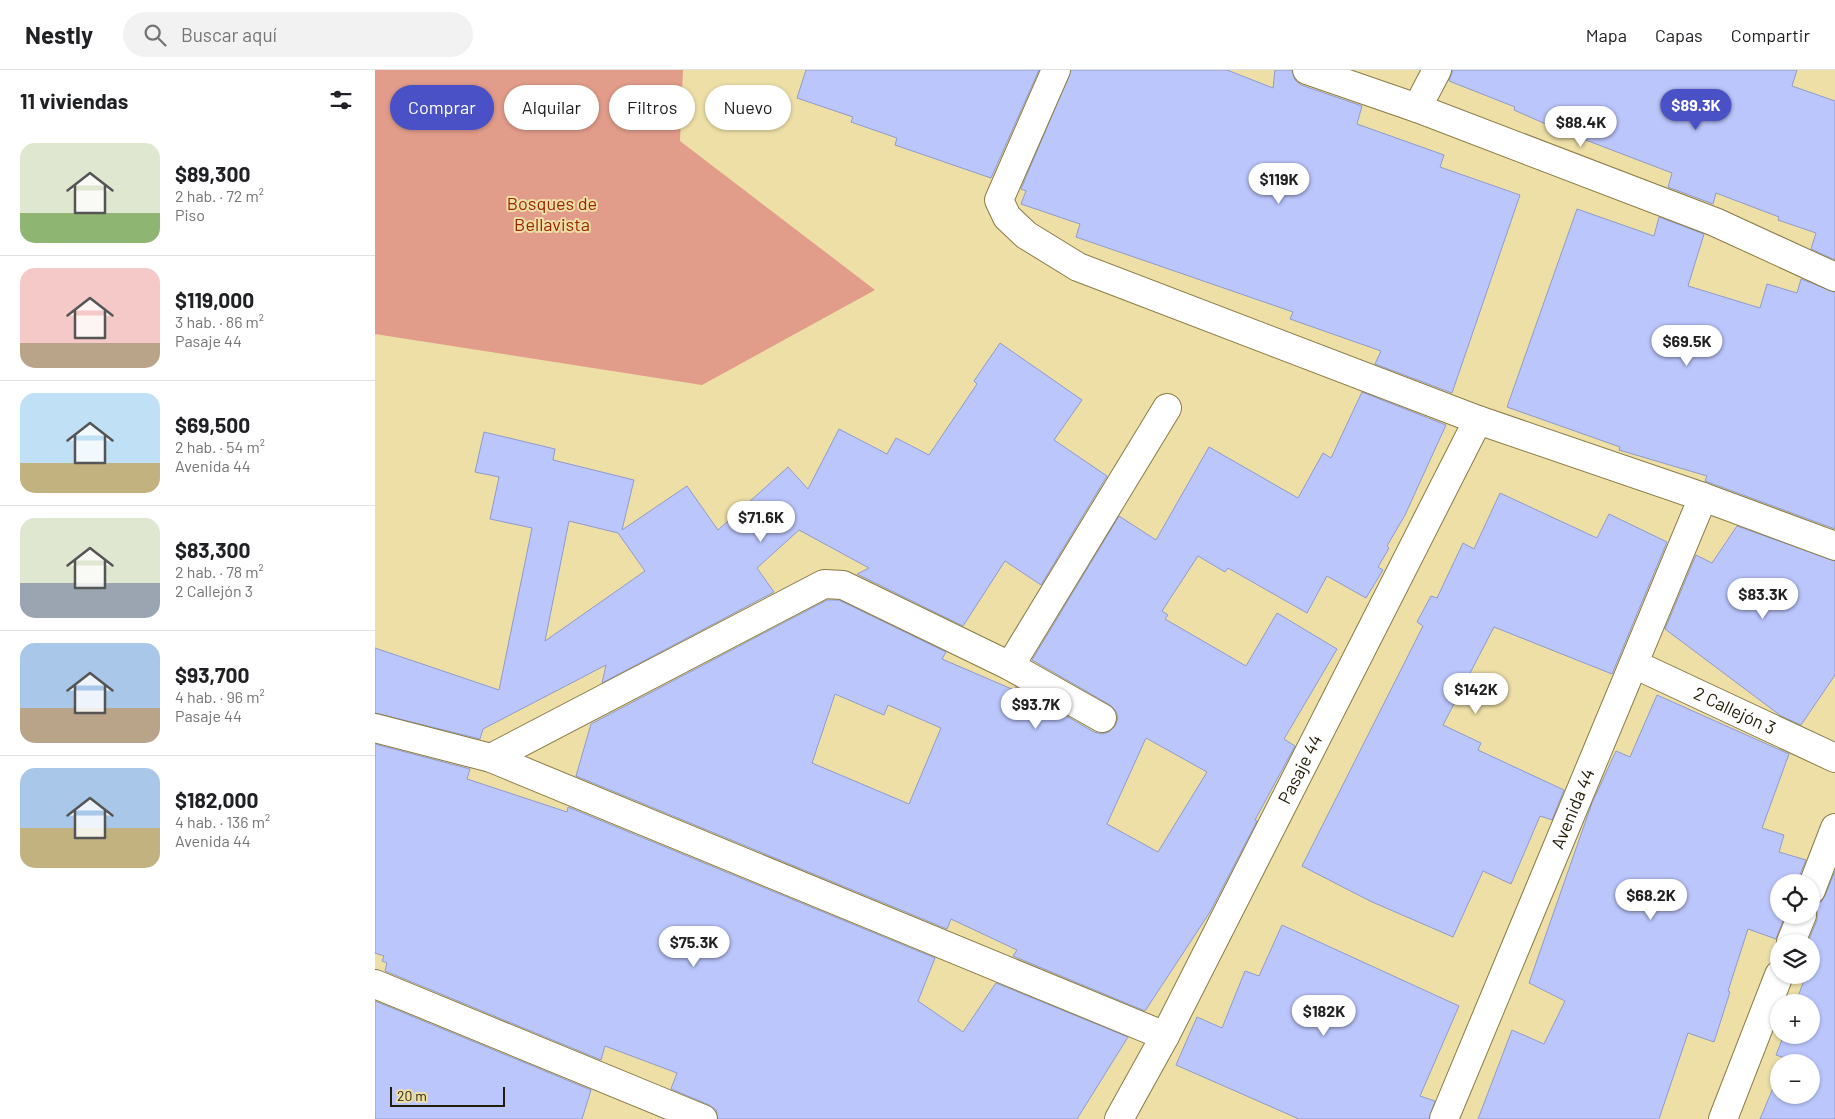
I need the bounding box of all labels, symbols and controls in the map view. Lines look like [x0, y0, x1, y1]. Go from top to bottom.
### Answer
search box [123, 12, 473, 57]
text: Nestly [25, 20, 93, 49]
icon: search [141, 21, 169, 49]
text: Buscar aquí [181, 23, 277, 46]
text: Mapa [1586, 24, 1627, 46]
text: Capas [1655, 24, 1703, 46]
text: Compartir [1731, 24, 1810, 46]
chip: Comprar [390, 85, 494, 130]
chip: Alquilar [504, 85, 599, 130]
chip: Filtros [609, 85, 695, 130]
chip: Nuevo [705, 85, 791, 130]
icon: filters [327, 86, 355, 114]
text: 11 viviendas [20, 88, 128, 113]
pin: $89.3K [1655, 88, 1737, 131]
text: $89.3K [1671, 95, 1721, 114]
pin: $88.4K [1540, 106, 1622, 148]
text: $88.4K [1556, 112, 1606, 131]
text: $89,300 [175, 161, 250, 186]
pin: $119K [1244, 162, 1314, 205]
icon: home [60, 163, 120, 223]
text: $119K [1259, 169, 1299, 188]
text: 2 hab. · 72 m² [175, 186, 264, 205]
park label: Bosques de Bellavista [507, 192, 597, 235]
text: Piso [175, 205, 205, 224]
text: $119,000 [175, 287, 254, 312]
icon: home [60, 288, 120, 348]
text: 3 hab. · 86 m² [175, 312, 264, 331]
pin: $69.5K [1646, 324, 1728, 367]
text: Pasaje 44 [175, 331, 242, 350]
text: $69.5K [1662, 331, 1712, 350]
text: $69,500 [175, 412, 250, 437]
icon: home [60, 413, 120, 473]
text: 2 hab. · 54 m² [175, 437, 265, 456]
text: Avenida 44 [175, 456, 251, 475]
pin: $71.6K [720, 500, 802, 543]
text: $71.6K [738, 507, 784, 526]
text: $83,300 [175, 537, 251, 562]
icon: home [60, 538, 120, 598]
text: 2 hab. · 78 m² [175, 562, 264, 581]
pin: $83.3K [1722, 578, 1804, 620]
text: 2 Callejón 3 [175, 581, 253, 600]
text: $83.3K [1738, 584, 1788, 603]
text: $93,700 [175, 662, 249, 687]
icon: home [60, 663, 120, 723]
pin: $142K [1441, 672, 1511, 715]
text: $142K [1454, 679, 1498, 698]
street label: 2 Callejón 3 [1691, 682, 1779, 739]
text: 4 hab. · 96 m² [175, 687, 265, 706]
pin: $93.7K [995, 688, 1077, 730]
text: $93.7K [1012, 694, 1060, 713]
text: Pasaje 44 [175, 706, 242, 725]
street label: Pasaje 44 [1273, 730, 1326, 807]
street label: Avenida 44 [1546, 765, 1599, 852]
text: $182,000 [175, 787, 259, 812]
icon: home [60, 788, 120, 848]
text: 4 hab. · 136 m² [175, 812, 270, 831]
text: Avenida 44 [175, 831, 251, 850]
map controls [1770, 874, 1820, 1104]
button: locate [1770, 874, 1820, 924]
pin: $68.2K [1610, 878, 1692, 921]
text: $68.2K [1626, 885, 1676, 904]
pin: $75.3K [653, 926, 735, 968]
text: $75.3K [670, 932, 718, 951]
button: layers [1770, 934, 1820, 984]
pin: $182K [1289, 994, 1359, 1037]
button: + [1770, 994, 1820, 1044]
text: $182K [1303, 1001, 1345, 1020]
button: − [1770, 1054, 1820, 1104]
scale bar [390, 1084, 505, 1107]
text: 20 m [397, 1087, 427, 1104]

